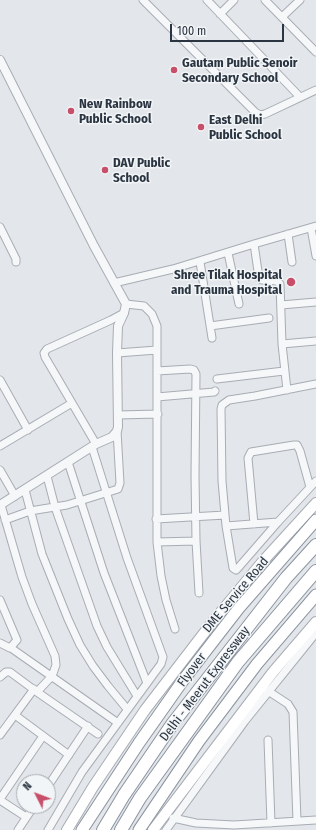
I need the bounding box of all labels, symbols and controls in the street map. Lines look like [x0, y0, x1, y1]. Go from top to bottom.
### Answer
scale bar [172, 16, 286, 42]
text: 100 m [177, 24, 206, 38]
place label: Gautam Public Senoir Secondary School [182, 55, 298, 86]
marker: Gautam Public Senoir Secondary School [169, 65, 179, 75]
place label: New Rainbow Public School [79, 96, 152, 127]
marker: New Rainbow Public School [66, 106, 76, 116]
place label: East Delhi Public School [209, 112, 282, 143]
marker: East Delhi Public School [196, 122, 206, 132]
place label: DAV Public School [113, 155, 170, 186]
marker: DAV Public School [100, 165, 110, 175]
place label: Shree Tilak Hospital and Trauma Hospital [171, 267, 282, 298]
marker: Shree Tilak Hospital and Trauma Hospital [285, 276, 297, 288]
street label: DME Service Road [200, 554, 272, 636]
street label: Delhi - Meerut Expressway [157, 624, 253, 744]
street label: Flyover [174, 650, 210, 690]
north arrow [16, 774, 56, 814]
text: N [20, 780, 34, 793]

